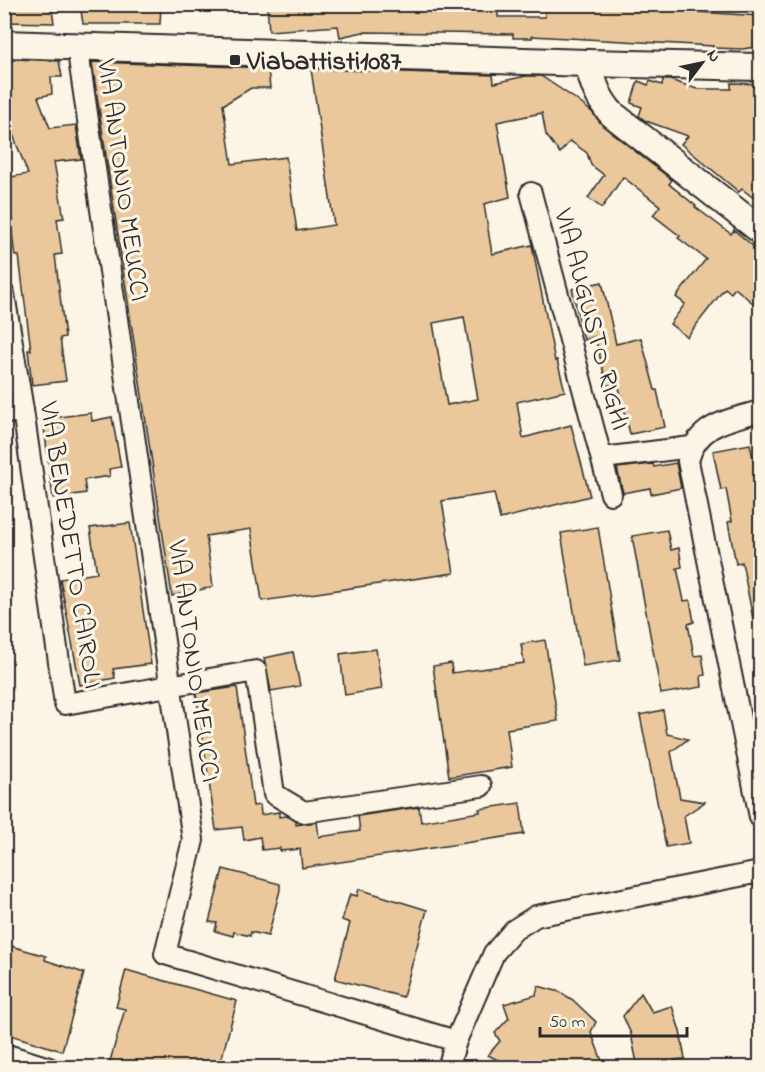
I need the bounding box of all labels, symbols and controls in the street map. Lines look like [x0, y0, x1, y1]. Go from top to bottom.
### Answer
north arrow [672, 33, 732, 93]
place label: Viabattisti1087 [246, 43, 402, 82]
text: N [700, 45, 726, 67]
marker: Viabattisti1087 [228, 53, 242, 67]
street label: VIA ANTONIO MEUCCI [85, 56, 158, 304]
street label: VIA AUGUSTO RIGHI [542, 204, 639, 435]
street label: VIA BENEDETTO CAIROLI [27, 398, 111, 692]
street label: VIA ANTONIO MEUCCI [156, 537, 229, 785]
scale bar [540, 1000, 687, 1038]
text: 50 m [549, 1010, 586, 1036]

